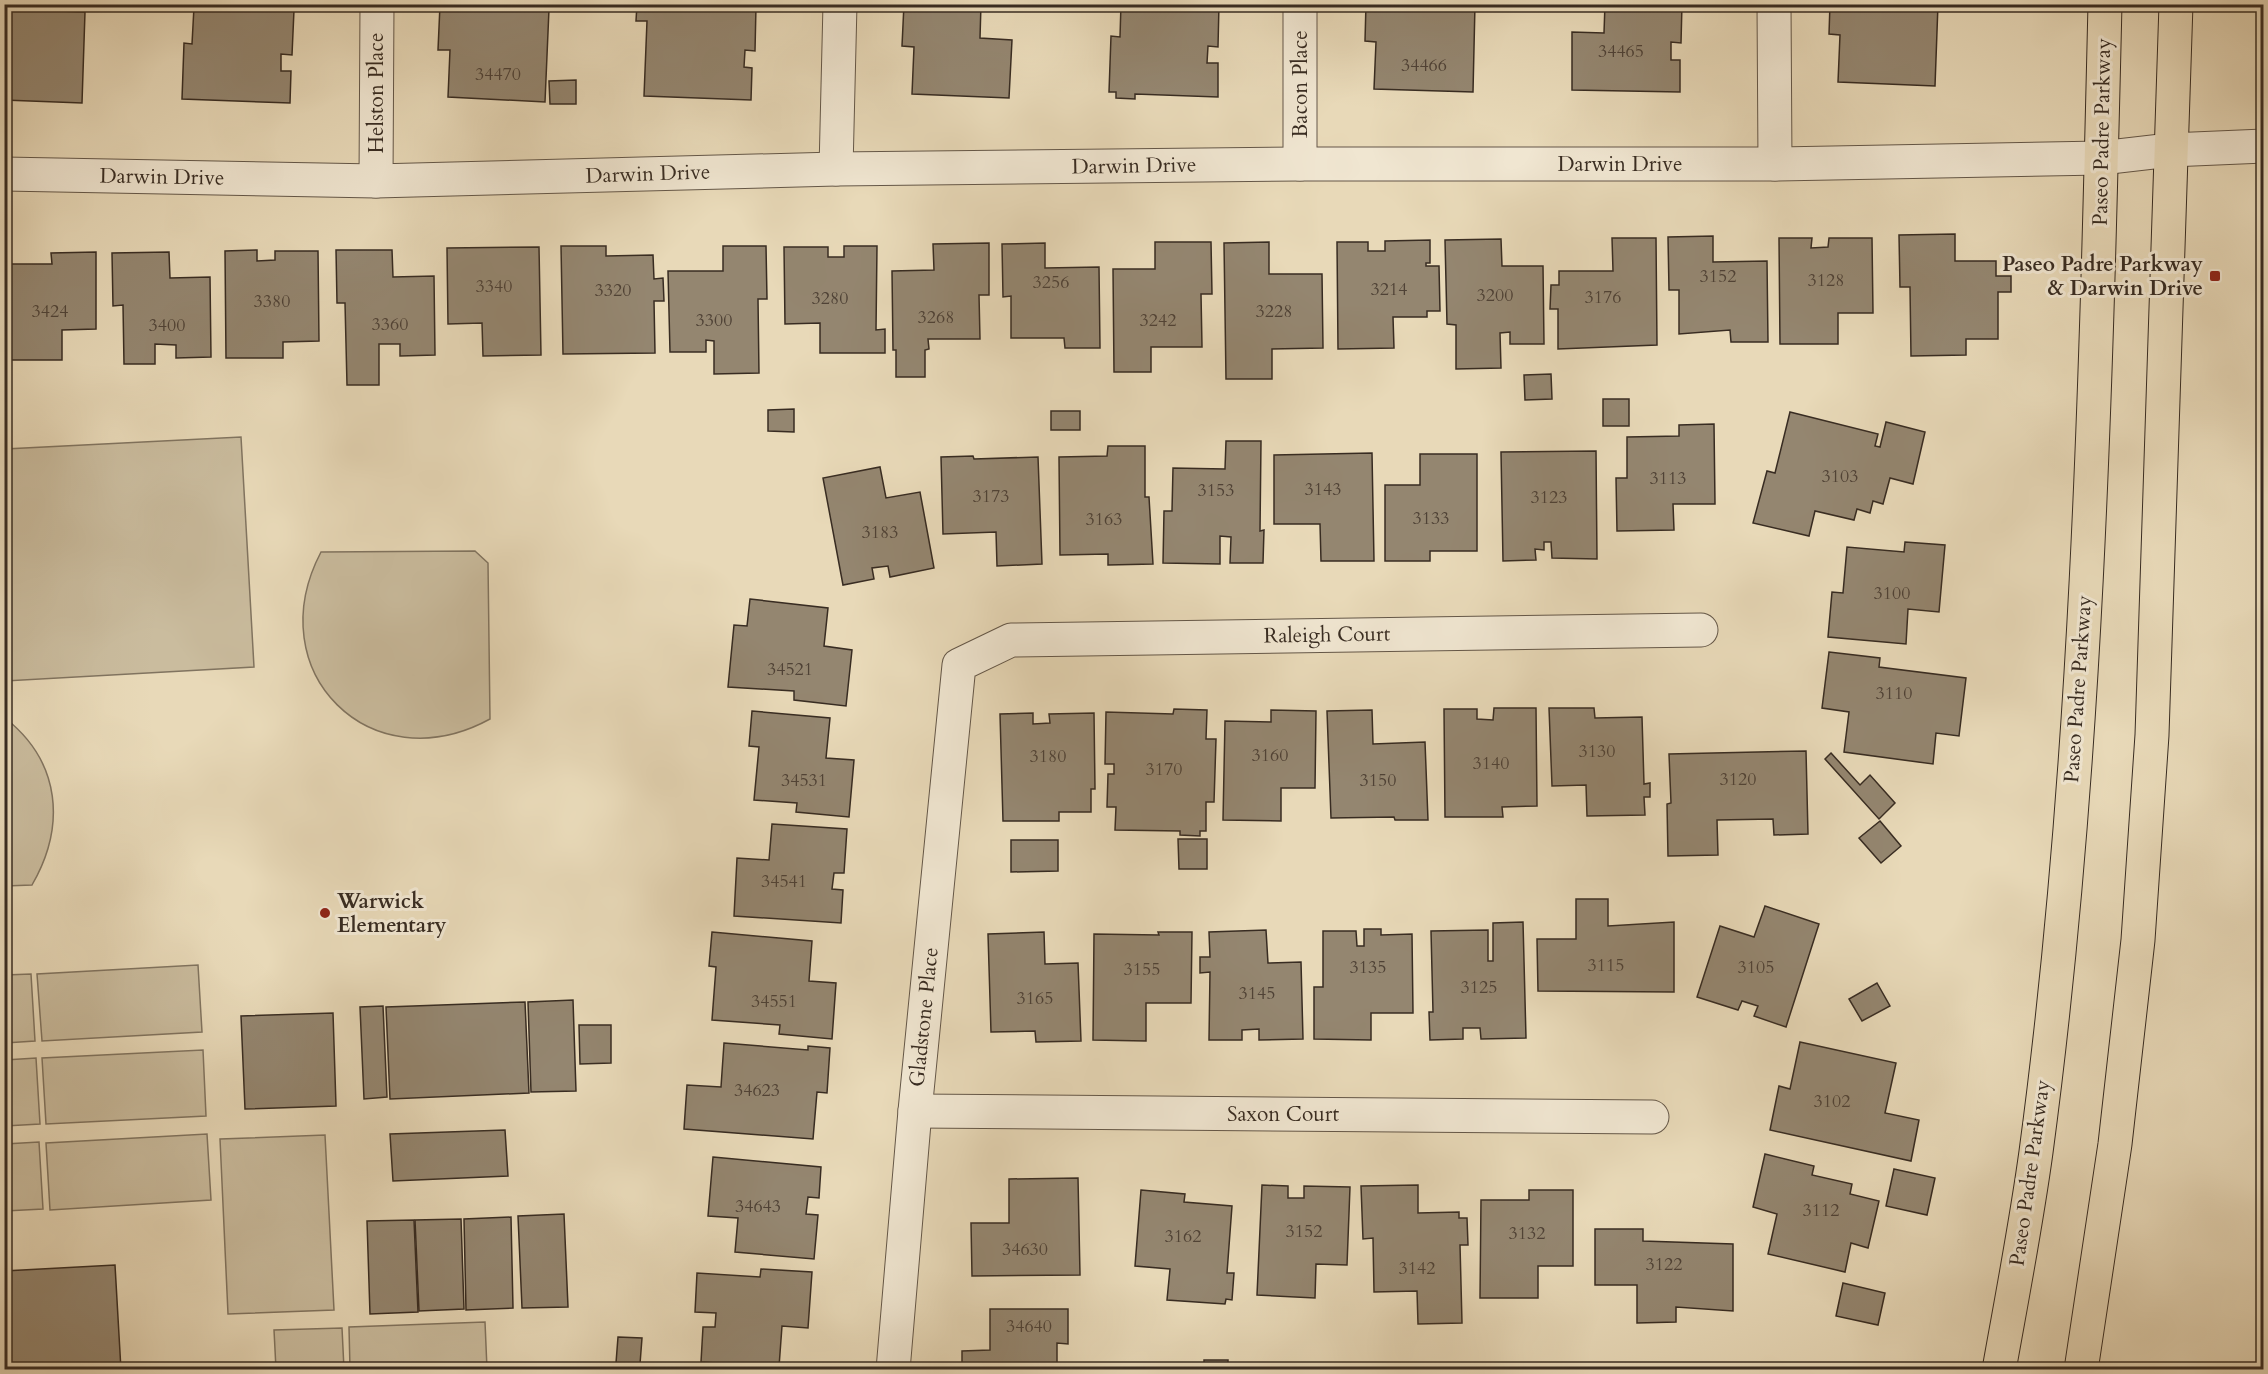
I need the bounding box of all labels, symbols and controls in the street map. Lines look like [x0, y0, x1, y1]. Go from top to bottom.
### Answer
street label: Bacon Place [1286, 30, 1315, 138]
street label: Helston Place [362, 33, 391, 153]
street label: Paseo Padre Parkway [2086, 38, 2118, 226]
house number: 34465 [1598, 39, 1644, 64]
house number: 34466 [1401, 53, 1447, 78]
house number: 34470 [475, 62, 521, 87]
street label: Darwin Drive [1071, 150, 1197, 182]
street label: Darwin Drive [1558, 150, 1682, 179]
street label: Darwin Drive [585, 157, 711, 191]
street label: Darwin Drive [99, 161, 225, 193]
place label: Paseo Padre Parkway & Darwin Drive [2002, 250, 2203, 303]
house number: 3152 [1700, 264, 1736, 289]
house number: 3128 [1808, 268, 1844, 293]
marker: Paseo Padre Parkway & Darwin Drive [2208, 269, 2222, 283]
house number: 3256 [1033, 270, 1069, 295]
house number: 3340 [476, 274, 512, 299]
house number: 3214 [1371, 277, 1407, 302]
house number: 3320 [595, 278, 631, 303]
house number: 3200 [1477, 283, 1513, 308]
house number: 3176 [1585, 285, 1621, 310]
house number: 3280 [812, 286, 848, 311]
house number: 3380 [254, 289, 290, 314]
house number: 3424 [32, 299, 68, 324]
house number: 3228 [1256, 299, 1292, 324]
house number: 3268 [918, 305, 954, 330]
house number: 3300 [696, 308, 732, 333]
house number: 3242 [1140, 308, 1176, 333]
house number: 3360 [372, 312, 408, 337]
house number: 3400 [149, 313, 185, 338]
house number: 3103 [1822, 464, 1858, 489]
house number: 3113 [1650, 466, 1686, 491]
house number: 3143 [1305, 477, 1341, 502]
house number: 3153 [1198, 478, 1234, 503]
house number: 3173 [973, 484, 1009, 509]
house number: 3123 [1531, 485, 1567, 510]
house number: 3133 [1413, 506, 1449, 531]
house number: 3163 [1086, 507, 1122, 532]
house number: 3183 [862, 520, 898, 545]
house number: 3100 [1874, 581, 1910, 606]
street label: Paseo Padre Parkway [2057, 594, 2099, 784]
street label: Raleigh Court [1263, 619, 1391, 651]
house number: 34521 [767, 657, 813, 682]
house number: 3110 [1876, 681, 1912, 706]
house number: 3130 [1579, 739, 1615, 764]
house number: 3160 [1252, 743, 1288, 768]
house number: 3180 [1030, 744, 1066, 769]
house number: 3140 [1473, 751, 1509, 776]
house number: 3170 [1146, 757, 1182, 782]
house number: 3120 [1720, 767, 1756, 792]
house number: 34531 [781, 768, 827, 793]
house number: 3150 [1360, 768, 1396, 793]
house number: 34541 [761, 869, 807, 894]
place label: Warwick Elementary [336, 887, 447, 940]
marker: Warwick Elementary [318, 906, 332, 920]
street label: Gladstone Place [902, 946, 946, 1088]
house number: 3115 [1588, 953, 1624, 978]
house number: 3135 [1350, 955, 1386, 980]
house number: 3105 [1738, 955, 1774, 980]
house number: 3155 [1124, 957, 1160, 982]
house number: 3125 [1461, 975, 1497, 1000]
house number: 3145 [1239, 981, 1275, 1006]
house number: 3165 [1017, 986, 1053, 1011]
house number: 34551 [751, 989, 797, 1014]
house number: 34623 [734, 1078, 780, 1103]
street label: Paseo Padre Parkway [2003, 1078, 2057, 1268]
house number: 3102 [1814, 1089, 1850, 1114]
street label: Saxon Court [1227, 1100, 1339, 1129]
house number: 34643 [735, 1194, 781, 1219]
house number: 3112 [1803, 1198, 1839, 1223]
house number: 3152 [1286, 1219, 1322, 1244]
house number: 3132 [1509, 1221, 1545, 1246]
house number: 3162 [1165, 1224, 1201, 1249]
house number: 34630 [1002, 1237, 1048, 1262]
house number: 3122 [1646, 1252, 1682, 1277]
house number: 3142 [1399, 1256, 1435, 1281]
house number: 34640 [1006, 1314, 1052, 1339]

